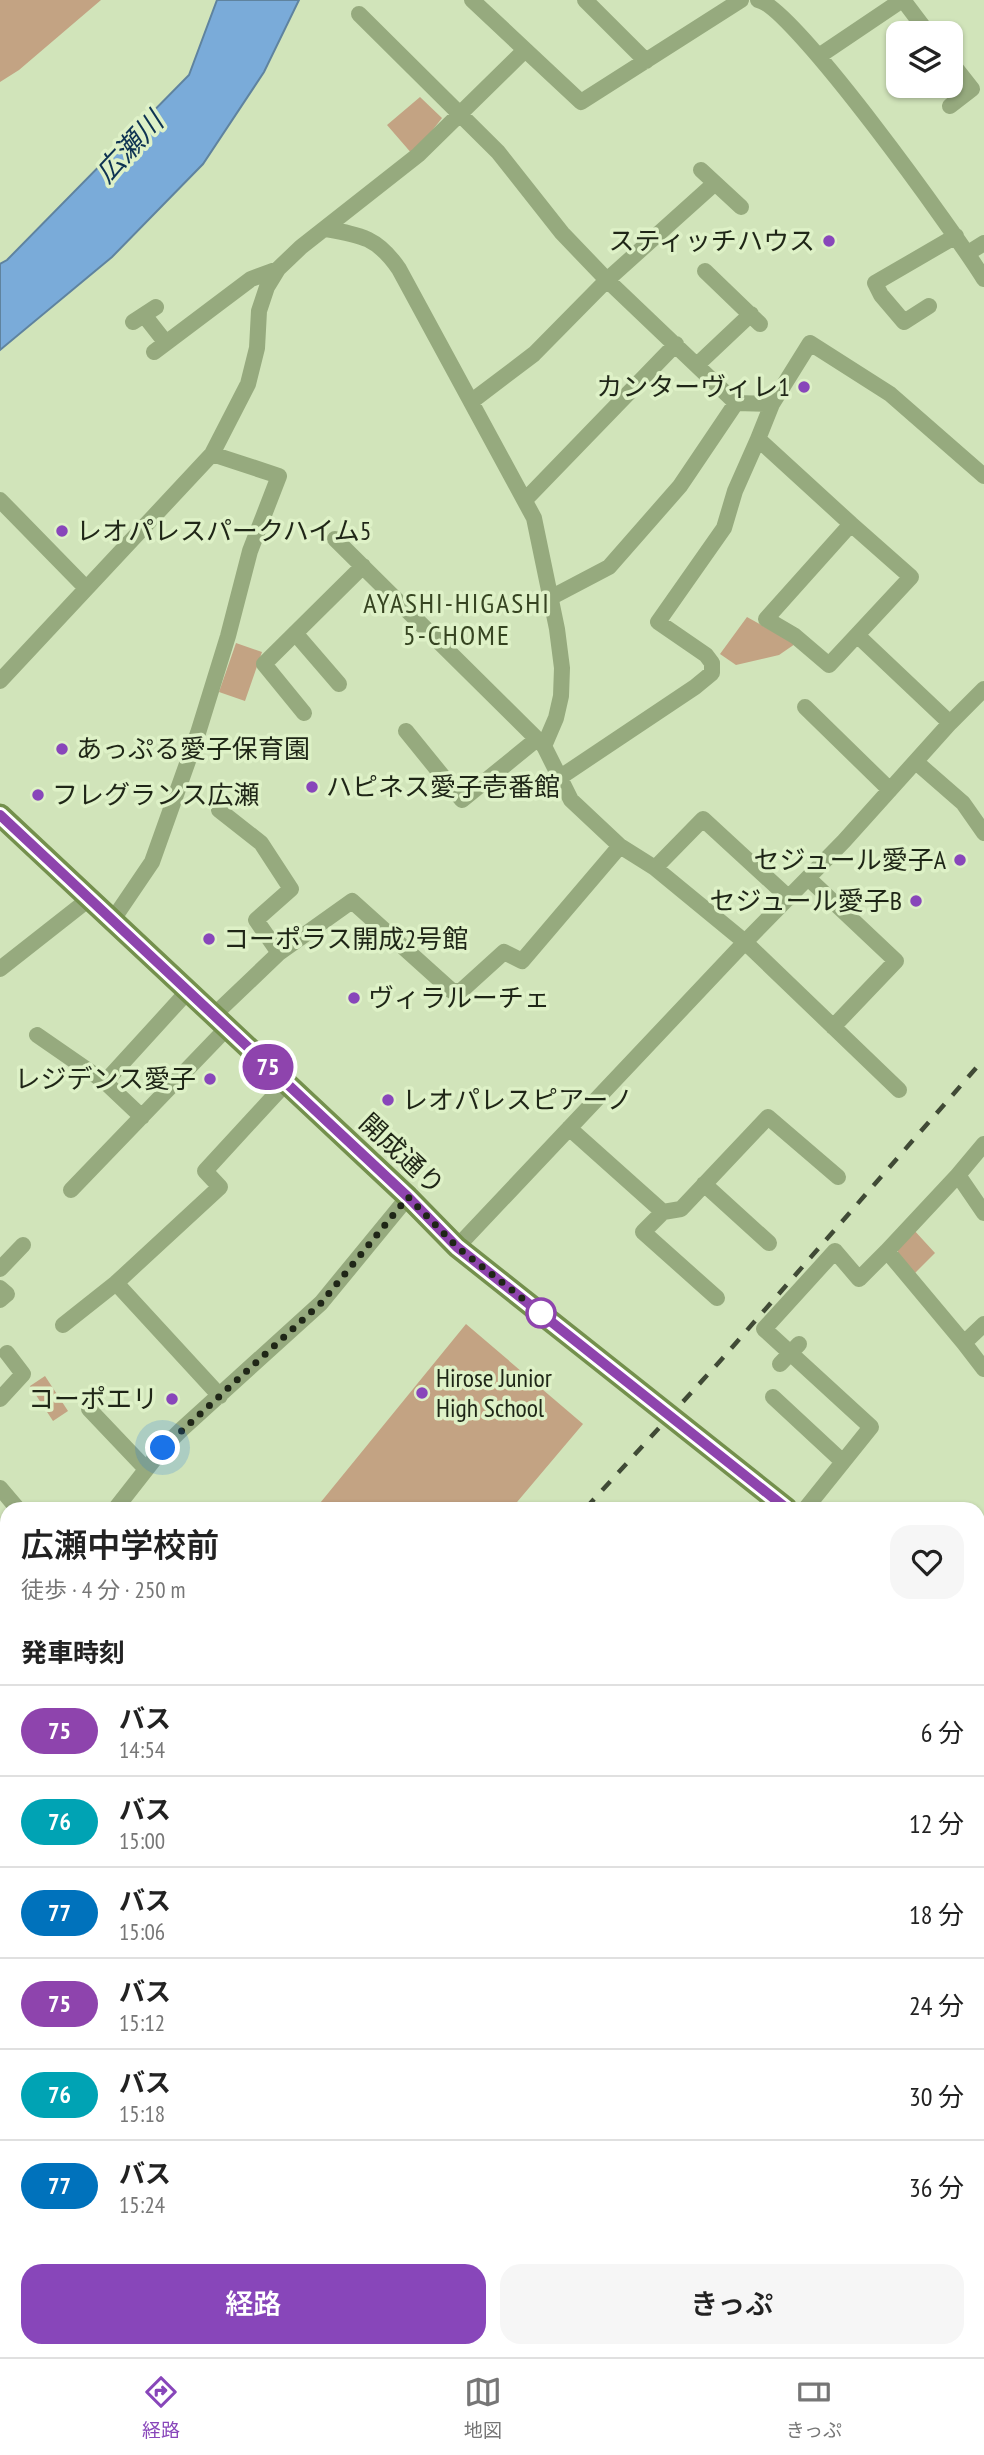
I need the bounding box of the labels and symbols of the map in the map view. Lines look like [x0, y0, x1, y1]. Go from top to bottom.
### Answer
water label: 広瀬川 [86, 101, 173, 190]
place label: スティッチハウス [609, 224, 815, 257]
marker: スティッチハウス [821, 233, 837, 249]
place label: カンターヴィレ1 [596, 370, 790, 403]
marker: カンターヴィレ1 [796, 379, 812, 395]
place label: レオパレスパークハイム5 [76, 514, 371, 547]
marker: レオパレスパークハイム5 [54, 523, 70, 539]
district label: AYASHI-HIGASHI 5-CHOME [363, 584, 551, 653]
place label: あっぷる愛子保育園 [76, 732, 310, 765]
marker: あっぷる愛子保育園 [54, 741, 70, 757]
place label: ハピネス愛子壱番館 [326, 770, 560, 803]
place label: フレグランス広瀬 [52, 778, 259, 811]
marker: ハピネス愛子壱番館 [304, 779, 320, 795]
marker: フレグランス広瀬 [30, 787, 46, 803]
place label: セジュール愛子A [754, 843, 947, 876]
marker: セジュール愛子A [952, 852, 968, 868]
place label: セジュール愛子B [710, 884, 902, 917]
marker: セジュール愛子B [908, 893, 924, 909]
place label: コーポラス開成2号館 [223, 922, 468, 955]
marker: コーポラス開成2号館 [201, 931, 217, 947]
place label: ヴィラルーチェ [368, 981, 550, 1014]
marker: ヴィラルーチェ [346, 990, 362, 1006]
line badge: 75 [236, 1044, 300, 1090]
place label: レジデンス愛子 [15, 1062, 196, 1095]
marker: レジデンス愛子 [202, 1071, 218, 1087]
place label: レオパレスピアーノ [402, 1083, 633, 1116]
marker: レオパレスピアーノ [380, 1092, 396, 1108]
street label: 開成通り [353, 1106, 452, 1201]
unlabelled marker [526, 1298, 556, 1328]
place label: Hirose Junior High School [436, 1361, 552, 1424]
place label: コーポエリ [28, 1382, 158, 1415]
marker: Hirose Junior High School [414, 1385, 430, 1401]
marker: コーポエリ [164, 1391, 180, 1407]
your location [145, 1430, 180, 1465]

